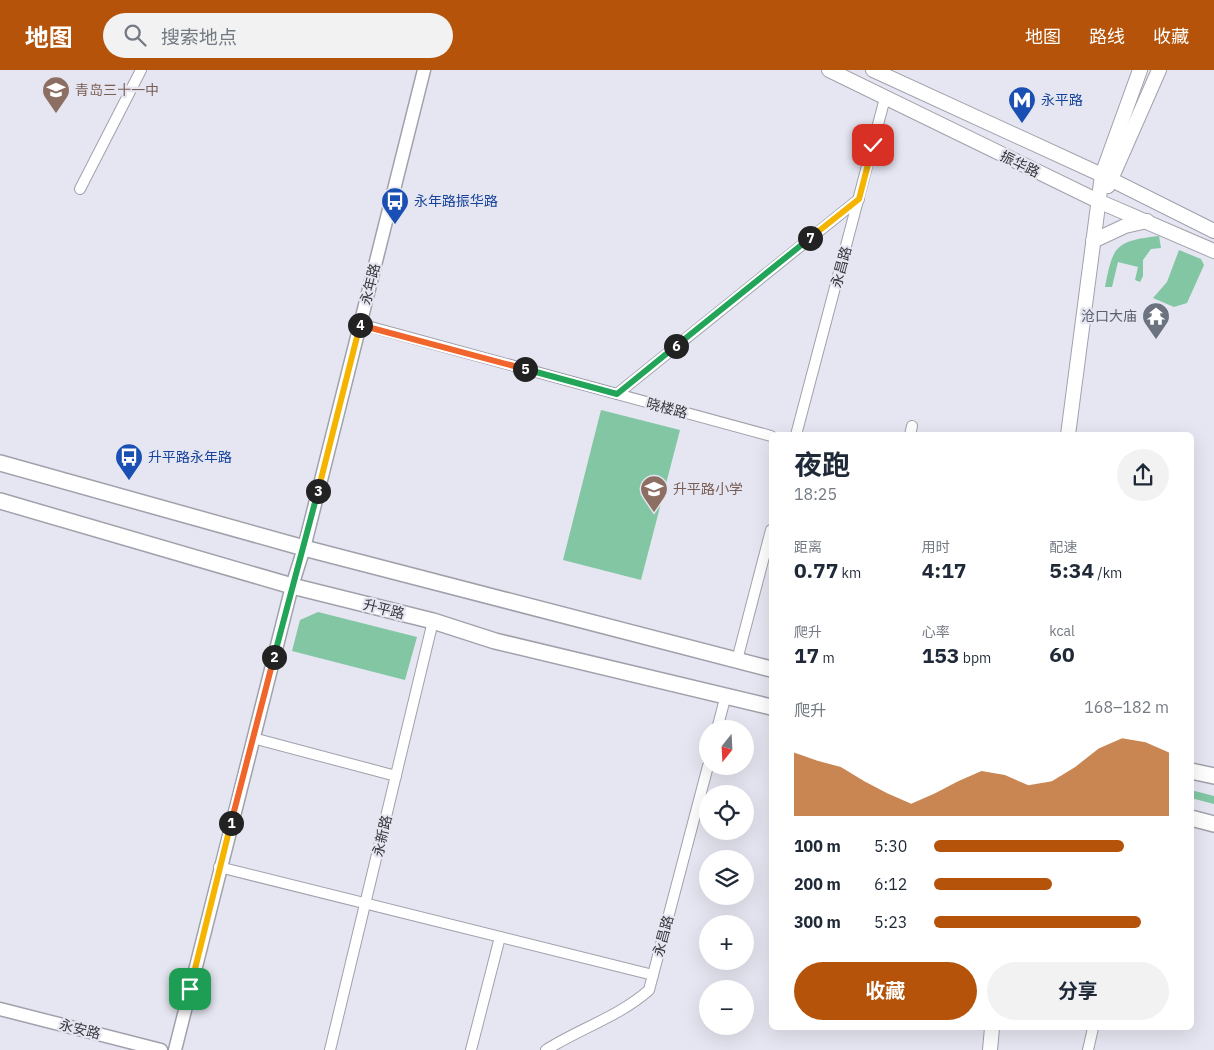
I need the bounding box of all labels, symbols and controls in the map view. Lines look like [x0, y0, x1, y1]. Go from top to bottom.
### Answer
search box [103, 13, 453, 58]
text: 地图 [25, 21, 73, 53]
icon: search [121, 21, 149, 49]
text: 搜索地点 [161, 25, 237, 49]
text: 地图 [1025, 25, 1061, 48]
text: 路线 [1089, 25, 1125, 48]
text: 收藏 [1153, 25, 1189, 48]
school or university icon: 青岛三十一中 [41, 75, 71, 114]
place label: 青岛三十一中 [75, 81, 159, 99]
metro station icon: 永平路 [1007, 85, 1037, 124]
place label: 永平路 [1041, 91, 1083, 109]
pin [852, 124, 894, 166]
icon: check [859, 131, 887, 159]
street label: 振华路 [997, 147, 1043, 181]
bus stop icon: 永年路振华路 [380, 186, 410, 225]
place label: 永年路振华路 [414, 192, 498, 210]
pin: 7 [798, 226, 822, 250]
text: 7 [806, 229, 815, 247]
street label: 永昌路 [827, 244, 855, 290]
street label: 永年路 [356, 261, 384, 307]
temple icon: 沧口大庙 [1141, 301, 1171, 340]
place label: 沧口大庙 [1081, 307, 1137, 325]
pin: 4 [348, 312, 372, 338]
text: 4 [356, 316, 365, 334]
pin: 6 [664, 334, 688, 358]
text: 6 [672, 337, 681, 355]
pin: 5 [512, 356, 538, 382]
text: 5 [521, 360, 530, 378]
street label: 晓楼路 [644, 394, 690, 422]
bus stop icon: 升平路永年路 [114, 442, 144, 481]
text: 夜跑 [794, 446, 850, 483]
place label: 升平路永年路 [148, 448, 232, 466]
button: share [1117, 449, 1169, 501]
school or university icon: 升平路小学 [639, 474, 669, 513]
pin: 3 [306, 478, 330, 504]
place label: 升平路小学 [673, 480, 743, 498]
text: 3 [314, 482, 323, 500]
text: 18:25 [794, 484, 837, 504]
text: 距离 [794, 538, 822, 556]
text: 用时 [922, 538, 950, 556]
text: 配速 [1049, 538, 1077, 556]
text: 0.77 [794, 556, 838, 584]
text: 4:17 [922, 556, 966, 584]
text: 5:34 [1049, 556, 1094, 584]
text: km [838, 564, 861, 582]
text: /km [1094, 564, 1122, 582]
street label: 升平路 [361, 595, 407, 623]
text: kcal [1049, 622, 1075, 640]
text: 爬升 [794, 623, 822, 641]
text: 心率 [922, 623, 950, 641]
text: 60 [1049, 640, 1075, 668]
text: 17 [794, 641, 819, 669]
text: 153 [922, 641, 959, 669]
pin: 2 [262, 644, 286, 670]
text: 2 [270, 648, 279, 666]
text: m [819, 649, 835, 667]
text: bpm [959, 649, 991, 667]
text: 168–182 m [1084, 697, 1169, 717]
text: 爬升 [794, 700, 826, 720]
north arrow [699, 720, 754, 775]
map controls [699, 720, 754, 1035]
button: locate [699, 785, 754, 840]
pin: 1 [218, 810, 244, 836]
text: 1 [227, 814, 236, 832]
street label: 永新路 [369, 814, 395, 858]
text: 100 m [794, 836, 841, 856]
text: 5:30 [874, 836, 907, 856]
button: layers [699, 850, 754, 905]
text: 200 m [794, 874, 841, 894]
text: 6:12 [874, 874, 907, 894]
text: 300 m [794, 912, 841, 932]
text: 5:23 [874, 912, 907, 932]
street label: 永昌路 [649, 913, 677, 959]
button: + [699, 915, 754, 970]
button: 收藏 [794, 962, 977, 1020]
button: 分享 [987, 962, 1169, 1020]
pin [169, 968, 211, 1010]
icon: arrive [176, 975, 204, 1003]
button: − [699, 980, 754, 1035]
street label: 永安路 [57, 1015, 103, 1043]

